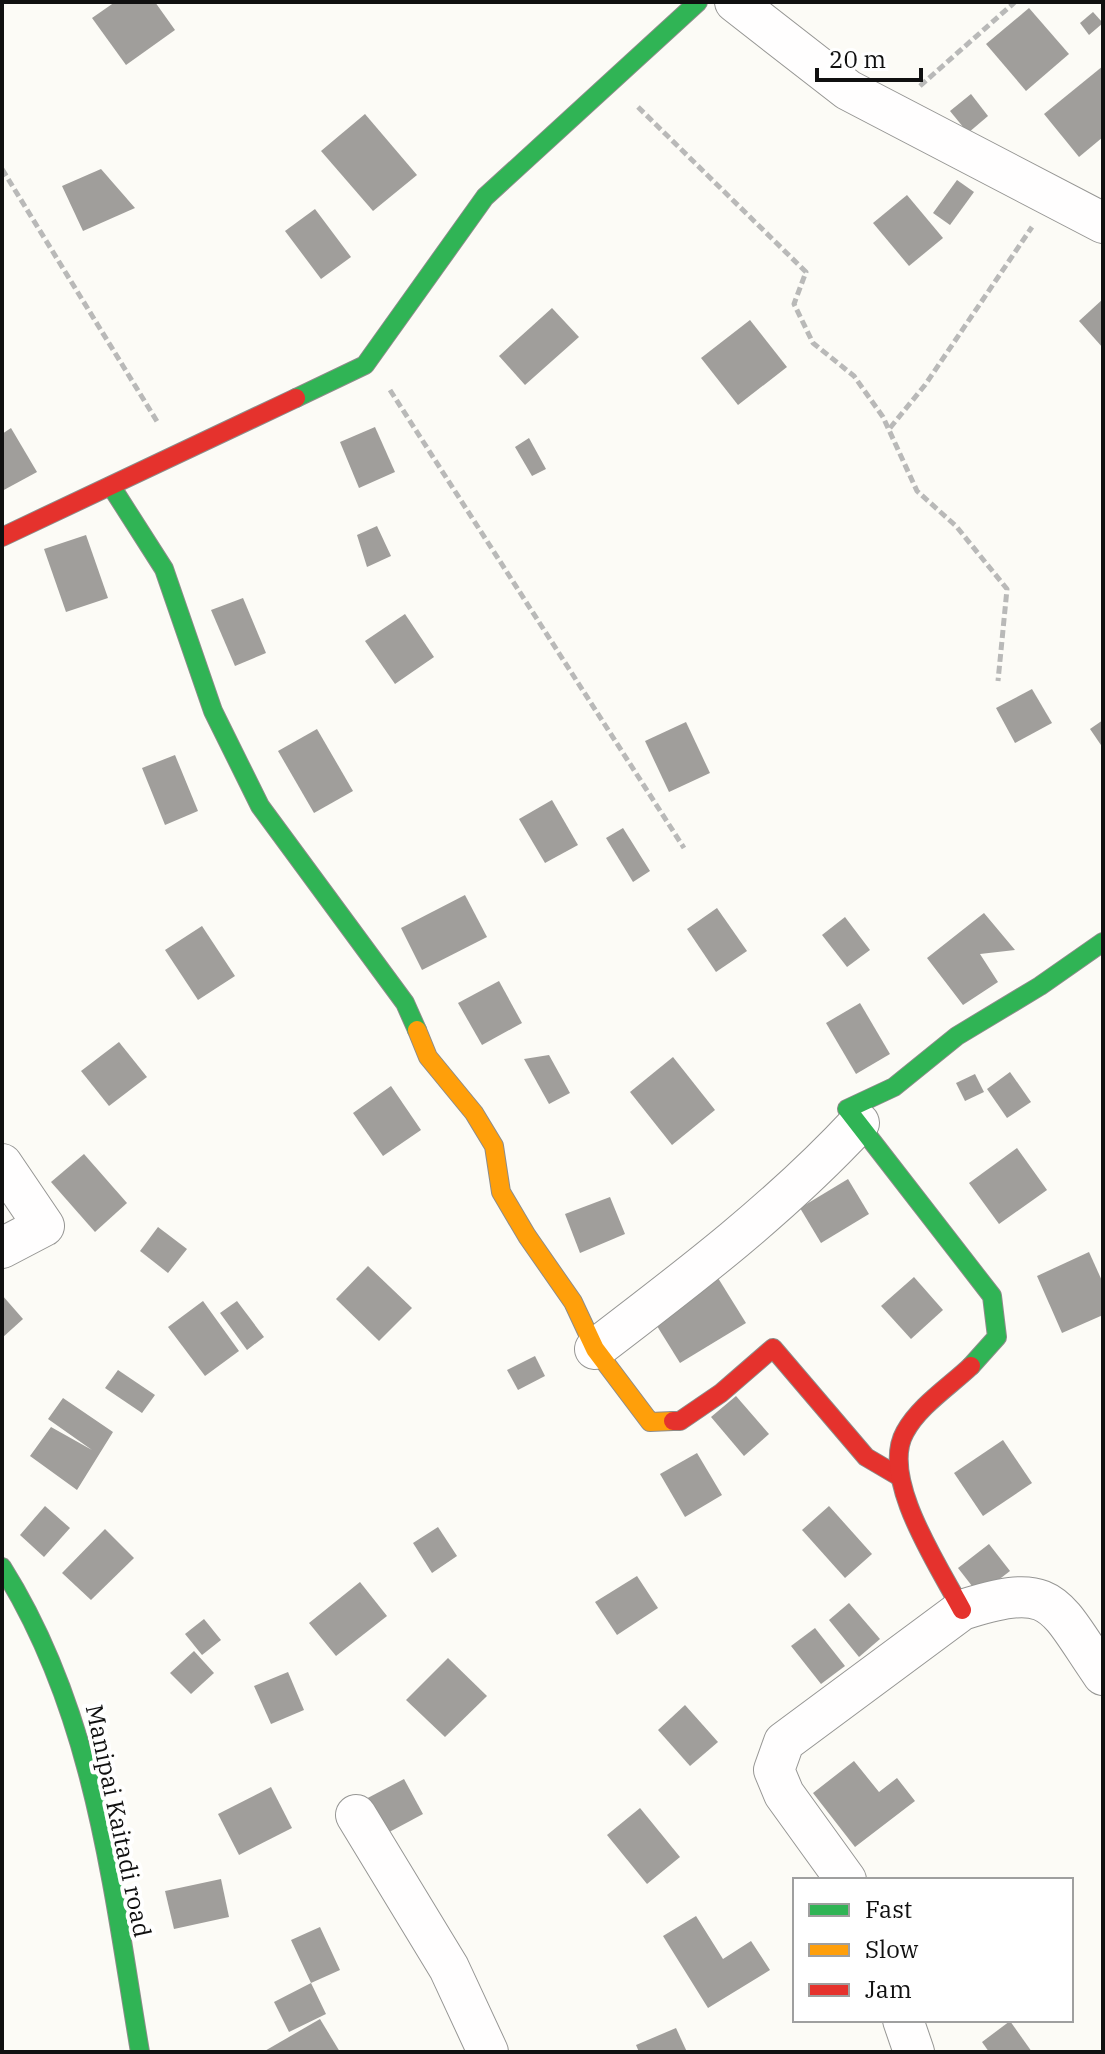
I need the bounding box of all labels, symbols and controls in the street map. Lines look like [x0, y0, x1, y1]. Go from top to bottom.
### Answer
scale bar [817, 32, 921, 82]
text: 20 m [829, 43, 886, 75]
street label: Manipai Kaitadi road [79, 1702, 159, 1940]
legend [793, 1878, 1073, 2022]
text: Fast [865, 1893, 912, 1925]
text: Slow [865, 1933, 919, 1965]
text: Jam [865, 1973, 912, 2005]

